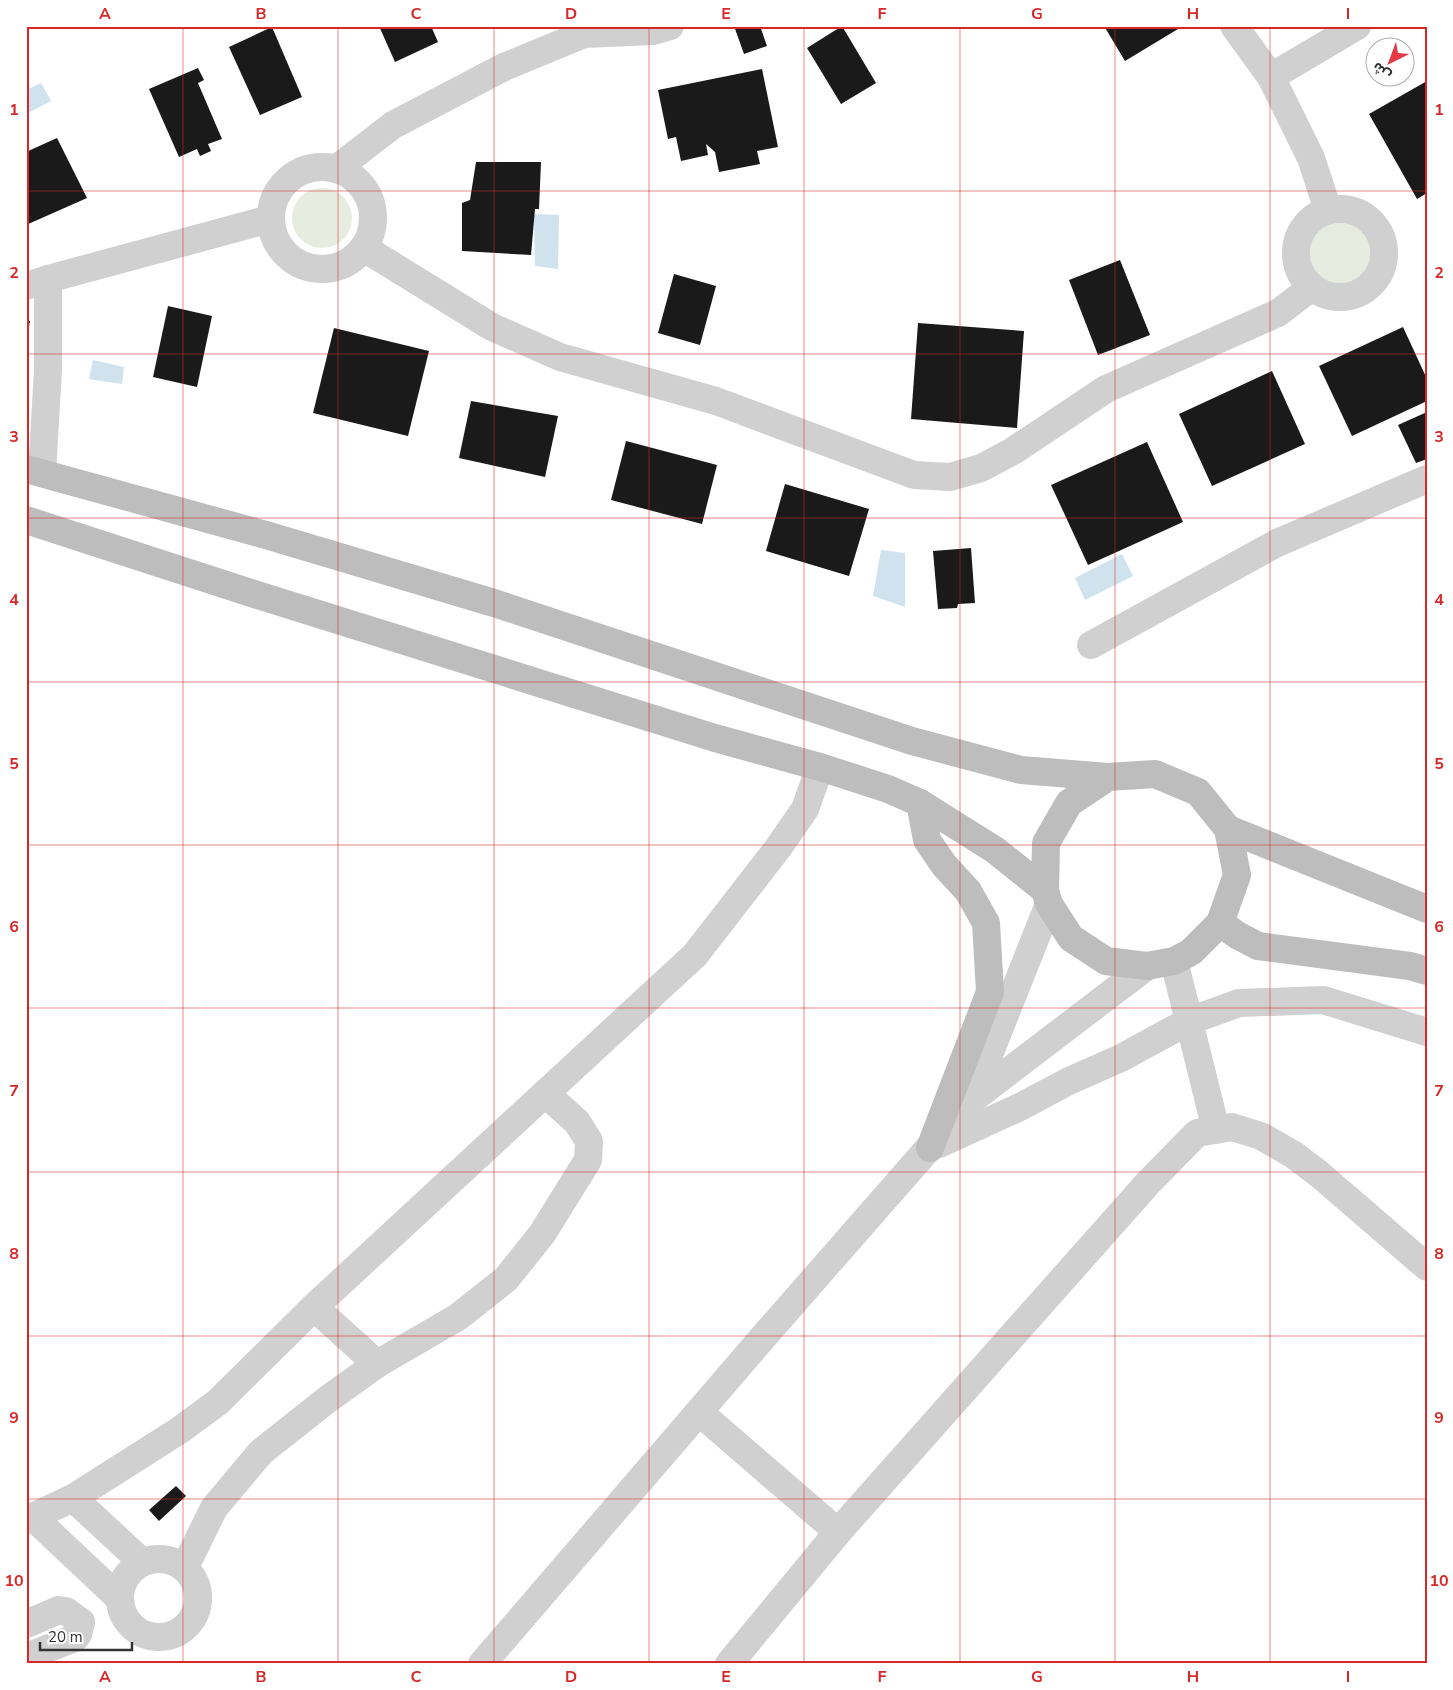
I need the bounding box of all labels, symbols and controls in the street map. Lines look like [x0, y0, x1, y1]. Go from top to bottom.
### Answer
text: A [99, 3, 111, 25]
text: B [255, 3, 267, 25]
text: C [411, 3, 422, 25]
text: D [565, 3, 577, 25]
text: E [721, 3, 731, 25]
text: F [878, 3, 887, 25]
text: G [1031, 3, 1043, 25]
text: H [1187, 3, 1199, 25]
text: I [1346, 3, 1350, 25]
north arrow [1366, 38, 1416, 88]
text: ش [1368, 58, 1395, 85]
text: 1 [9, 99, 19, 121]
text: 1 [1434, 99, 1444, 121]
text: 2 [9, 262, 19, 284]
text: 2 [1434, 262, 1444, 284]
text: 3 [9, 426, 19, 448]
text: 3 [1434, 426, 1444, 448]
text: 4 [9, 589, 19, 611]
text: 4 [1434, 589, 1444, 611]
text: 5 [9, 753, 19, 775]
text: 5 [1434, 753, 1444, 775]
text: 6 [9, 916, 19, 938]
text: 6 [1434, 916, 1444, 938]
text: 7 [9, 1080, 19, 1102]
text: 7 [1434, 1080, 1444, 1102]
text: 8 [9, 1243, 19, 1265]
text: 8 [1434, 1243, 1444, 1265]
text: 9 [9, 1407, 19, 1429]
text: 9 [1434, 1407, 1444, 1429]
text: 10 [4, 1570, 24, 1592]
text: 10 [1429, 1570, 1449, 1592]
scale bar [40, 1620, 132, 1652]
text: 20 m [48, 1627, 83, 1647]
text: A [99, 1666, 111, 1688]
text: B [255, 1666, 267, 1688]
text: C [411, 1666, 422, 1688]
text: D [565, 1666, 577, 1688]
text: E [721, 1666, 731, 1688]
text: F [878, 1666, 887, 1688]
text: G [1031, 1666, 1043, 1688]
text: H [1187, 1666, 1199, 1688]
text: I [1346, 1666, 1350, 1688]

